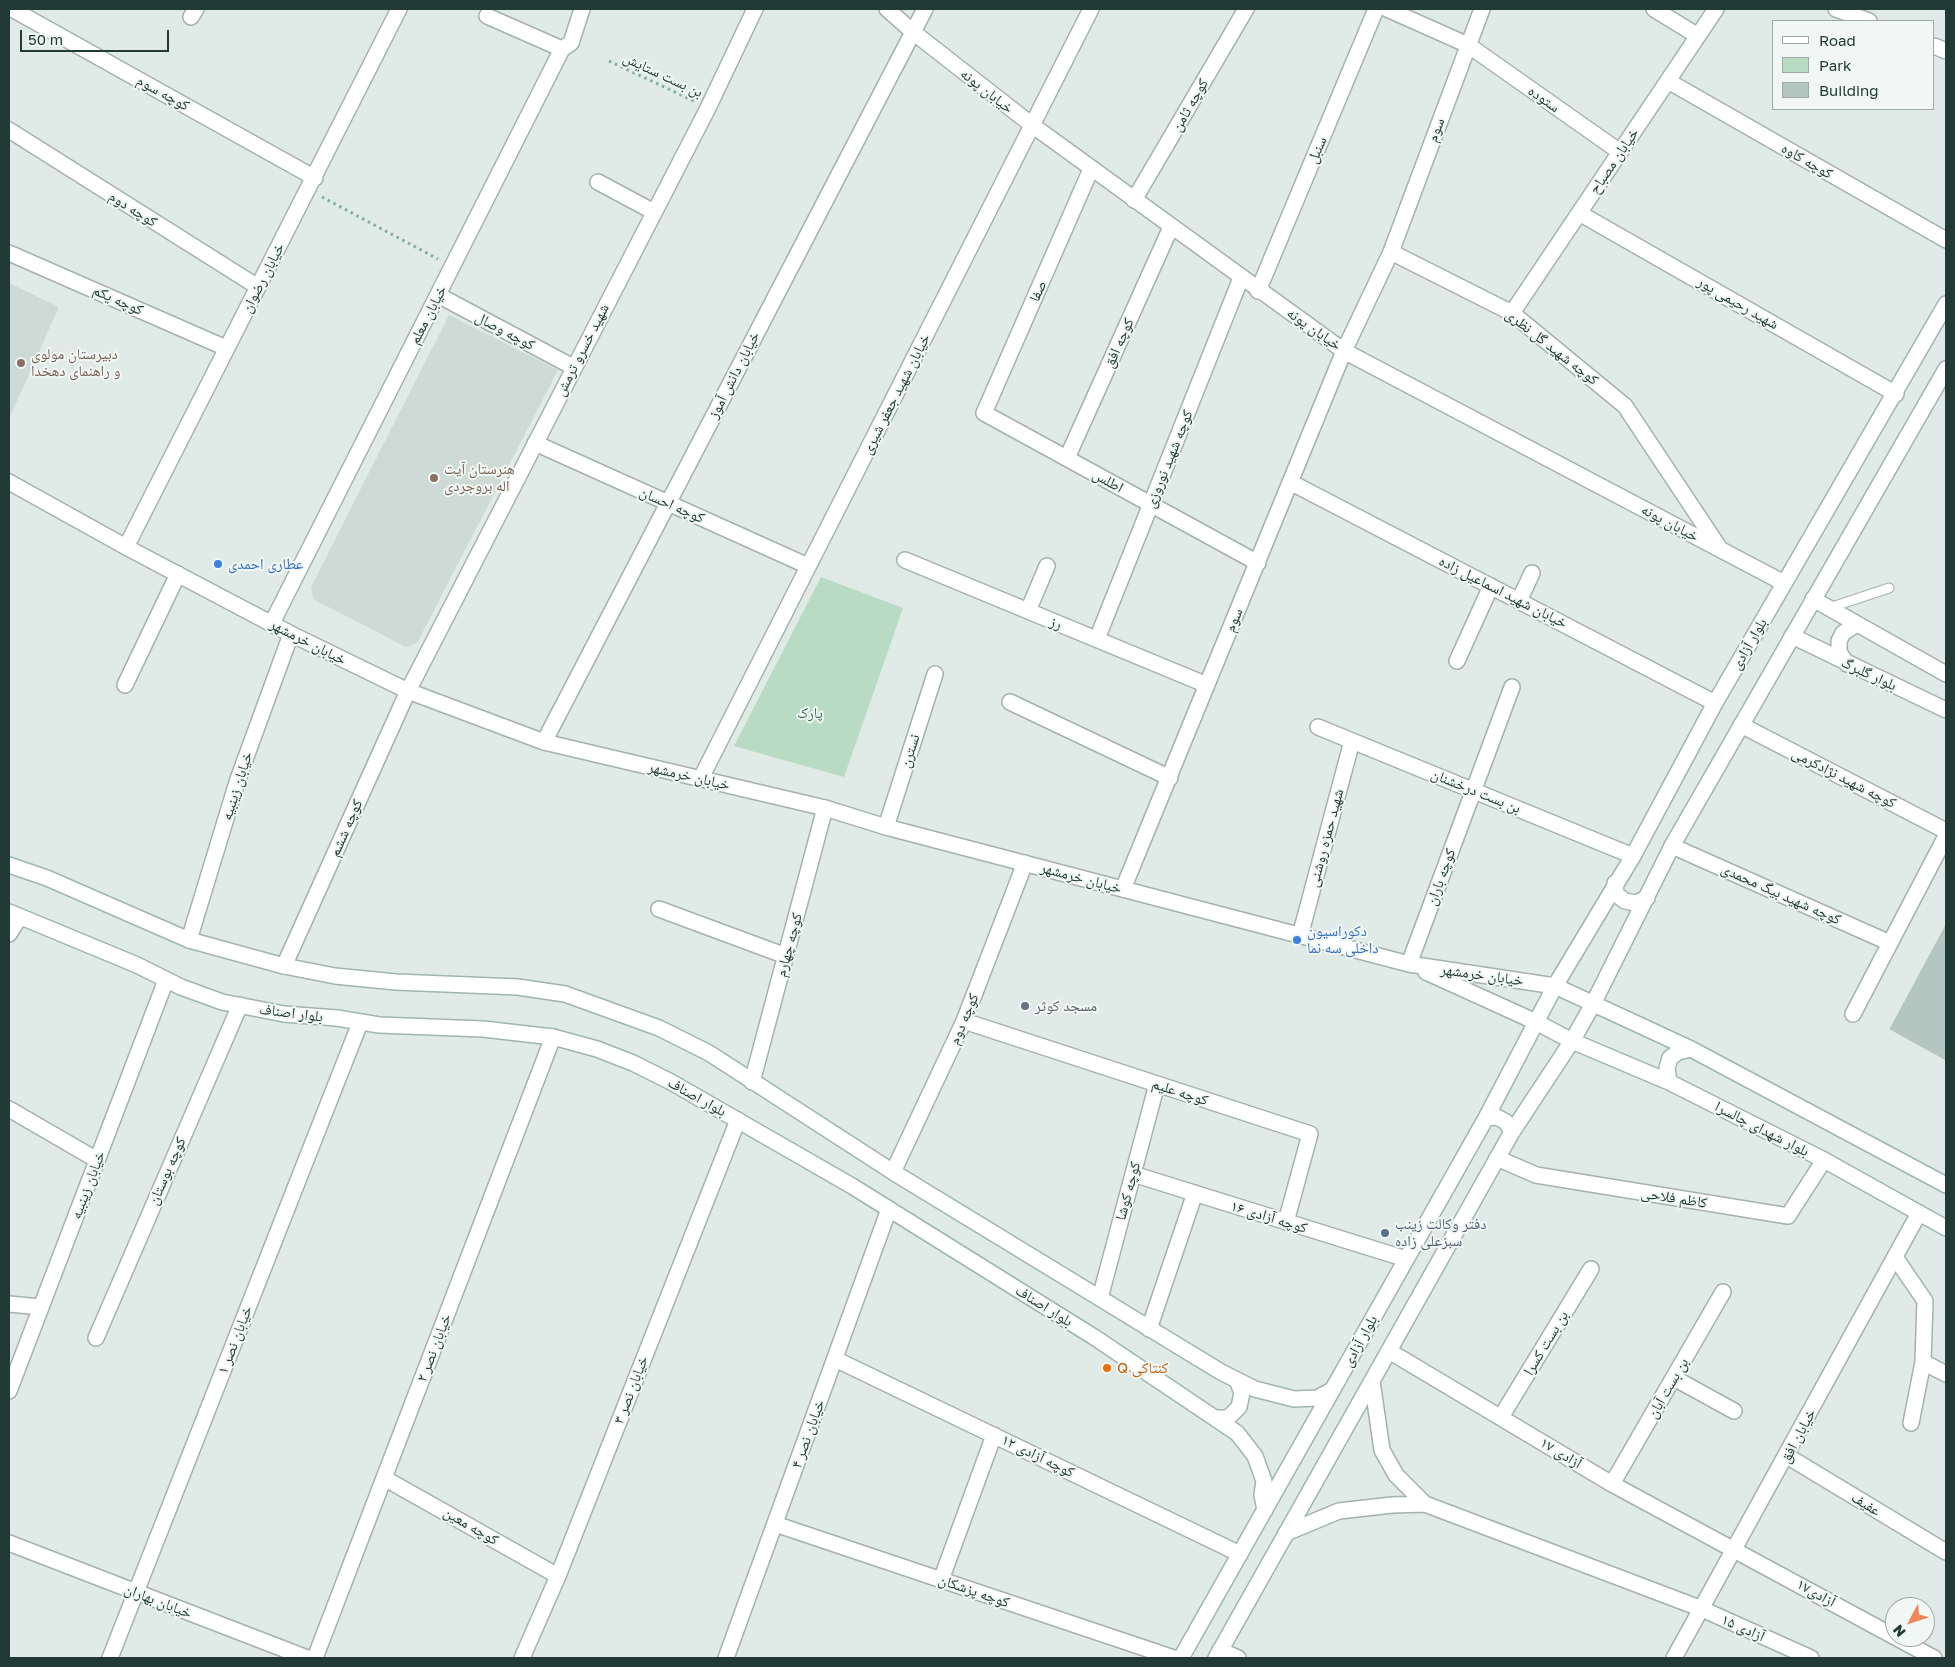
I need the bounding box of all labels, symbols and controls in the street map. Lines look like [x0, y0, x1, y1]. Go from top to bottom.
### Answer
scale bar [22, 20, 171, 52]
legend [1772, 20, 1935, 110]
text: 50 m [28, 30, 63, 48]
text: Road [1819, 31, 1856, 49]
street label: بن بست ستایش [620, 49, 706, 101]
text: Park [1819, 56, 1851, 74]
street label: خیابان پونه [957, 65, 1017, 117]
street label: کوچه سوم [133, 71, 193, 115]
street label: کوچه ثامن [1168, 75, 1212, 135]
text: Building [1819, 81, 1879, 99]
street label: ستوده [1525, 82, 1563, 116]
street label: سوم [1423, 116, 1449, 144]
street label: خیابان مصباح [1585, 125, 1643, 197]
street label: سنبل [1303, 134, 1331, 166]
street label: کوچه کاوه [1778, 139, 1836, 183]
street label: کوچه دوم [105, 187, 161, 231]
street label: خیابان رضوان [238, 240, 288, 316]
street label: شهید رحیمی پور [1694, 273, 1782, 333]
street label: صفا [1025, 278, 1051, 304]
street label: کوچه یکم [90, 281, 146, 319]
street label: خیابان معلم [405, 282, 451, 348]
street label: شهید خسرو ترمش [551, 301, 613, 399]
street label: خیابان پونه [1283, 304, 1345, 354]
street label: کوچه شهید گل نظری [1502, 305, 1602, 389]
street label: کوچه وصال [472, 308, 538, 354]
street label: کوچه افق [1100, 315, 1138, 371]
street label: خیابان دانش آموز [704, 328, 764, 422]
street label: خیابان شهید جعفر شیری [858, 331, 934, 457]
place label: دبیرستان مولوی و راهنمای دهخدا [31, 345, 121, 380]
marker: دبیرستان مولوی و راهنمای دهخدا [15, 357, 27, 369]
street label: کوچه شهید نوروزی [1141, 407, 1197, 511]
place label: هنرستان آیت اله بروجردی [444, 460, 515, 495]
street label: اطلس [1089, 465, 1127, 497]
marker: هنرستان آیت اله بروجردی [428, 472, 440, 484]
street label: کوچه احسان [637, 483, 707, 527]
street label: خیابان پونه [1638, 500, 1702, 546]
street label: خیابان شهید اسماعیل زاده [1436, 552, 1570, 632]
place label: عطاری احمدی [228, 555, 303, 573]
marker: عطاری احمدی [212, 558, 224, 570]
street label: سوم [1221, 605, 1247, 635]
street label: رز [1047, 612, 1065, 634]
street label: خیابان خرمشهر [267, 615, 349, 669]
street label: بلوار آزادی [1727, 615, 1771, 673]
street label: بلوار گلبرگ [1838, 653, 1900, 695]
park label: پارک [797, 704, 823, 722]
street label: نسترن [896, 732, 924, 770]
street label: کوچه شهید نژادکرمی [1789, 744, 1899, 812]
street label: خیابان زینبیه [217, 749, 257, 823]
street label: خیابان خرمشهر [646, 758, 732, 794]
street label: بن بست درخشنان [1429, 765, 1523, 817]
street label: شهید حمزه روشنی [1304, 787, 1348, 889]
street label: کوچه ششم [325, 796, 367, 860]
street label: کوچه باران [1422, 846, 1460, 908]
street label: خیابان خرمشهر [1038, 859, 1124, 897]
street label: کوچه شهید بیگ محمدی [1718, 859, 1844, 929]
street label: کوچه چهارم [772, 911, 806, 979]
place label: دکوراسیون داخلی سه نما [1307, 922, 1379, 957]
marker: دکوراسیون داخلی سه نما [1291, 934, 1303, 946]
street label: خیابان خرمشهر [1439, 960, 1525, 990]
street label: کوچه دوم [945, 991, 983, 1047]
place label: مسجد کوثر [1035, 997, 1097, 1015]
street label: بلوار اصناف [258, 1000, 324, 1026]
marker: مسجد کوثر [1019, 1000, 1031, 1012]
street label: بلوار اصناف [665, 1074, 729, 1120]
street label: کوچه علیم [1150, 1074, 1210, 1110]
street label: بلوار شهدای چالسرا [1712, 1098, 1812, 1160]
street label: کوچه بوستان [144, 1134, 190, 1208]
street label: خیابان زینبیه [67, 1149, 109, 1221]
street label: کوچه کوشا [1112, 1160, 1144, 1222]
street label: کاظم فلاحی [1640, 1184, 1708, 1212]
street label: کوچه آزادی ۱۶ [1229, 1197, 1309, 1237]
place label: دفتر وکالت زینب سبزعلی زاده [1395, 1215, 1487, 1250]
marker: دفتر وکالت زینب سبزعلی زاده [1379, 1227, 1391, 1239]
street label: بلوار اصناف [1012, 1281, 1076, 1331]
street label: خیابان نصر ۱ [214, 1303, 256, 1377]
street label: بن بست کسرا [1520, 1307, 1572, 1379]
street label: خیابان نصر ۲ [413, 1311, 455, 1385]
street label: بلوار آزادی [1338, 1312, 1382, 1370]
street label: خیابان نصر ۳ [610, 1353, 652, 1427]
street label: بن بست آبان [1643, 1354, 1693, 1422]
place label: Q کنتاکی [1117, 1359, 1168, 1377]
marker: Q کنتاکی [1101, 1362, 1113, 1374]
street label: خیابان نصر ۴ [787, 1397, 829, 1471]
street label: خیابان افق [1776, 1406, 1820, 1466]
street label: کوچه آزادی ۱۲ [999, 1431, 1077, 1481]
street label: آزادی ۱۷ [1537, 1434, 1585, 1472]
street label: عفیف [1848, 1488, 1884, 1520]
street label: کوچه معین [440, 1503, 502, 1549]
street label: کوچه پزشکان [936, 1570, 1012, 1612]
street label: آزادی۱۷ [1793, 1575, 1839, 1611]
street label: خیابان بهاران [122, 1580, 194, 1622]
north arrow [1885, 1597, 1935, 1647]
street label: آزادی ۱۵ [1718, 1610, 1768, 1646]
text: N [1889, 1622, 1909, 1641]

